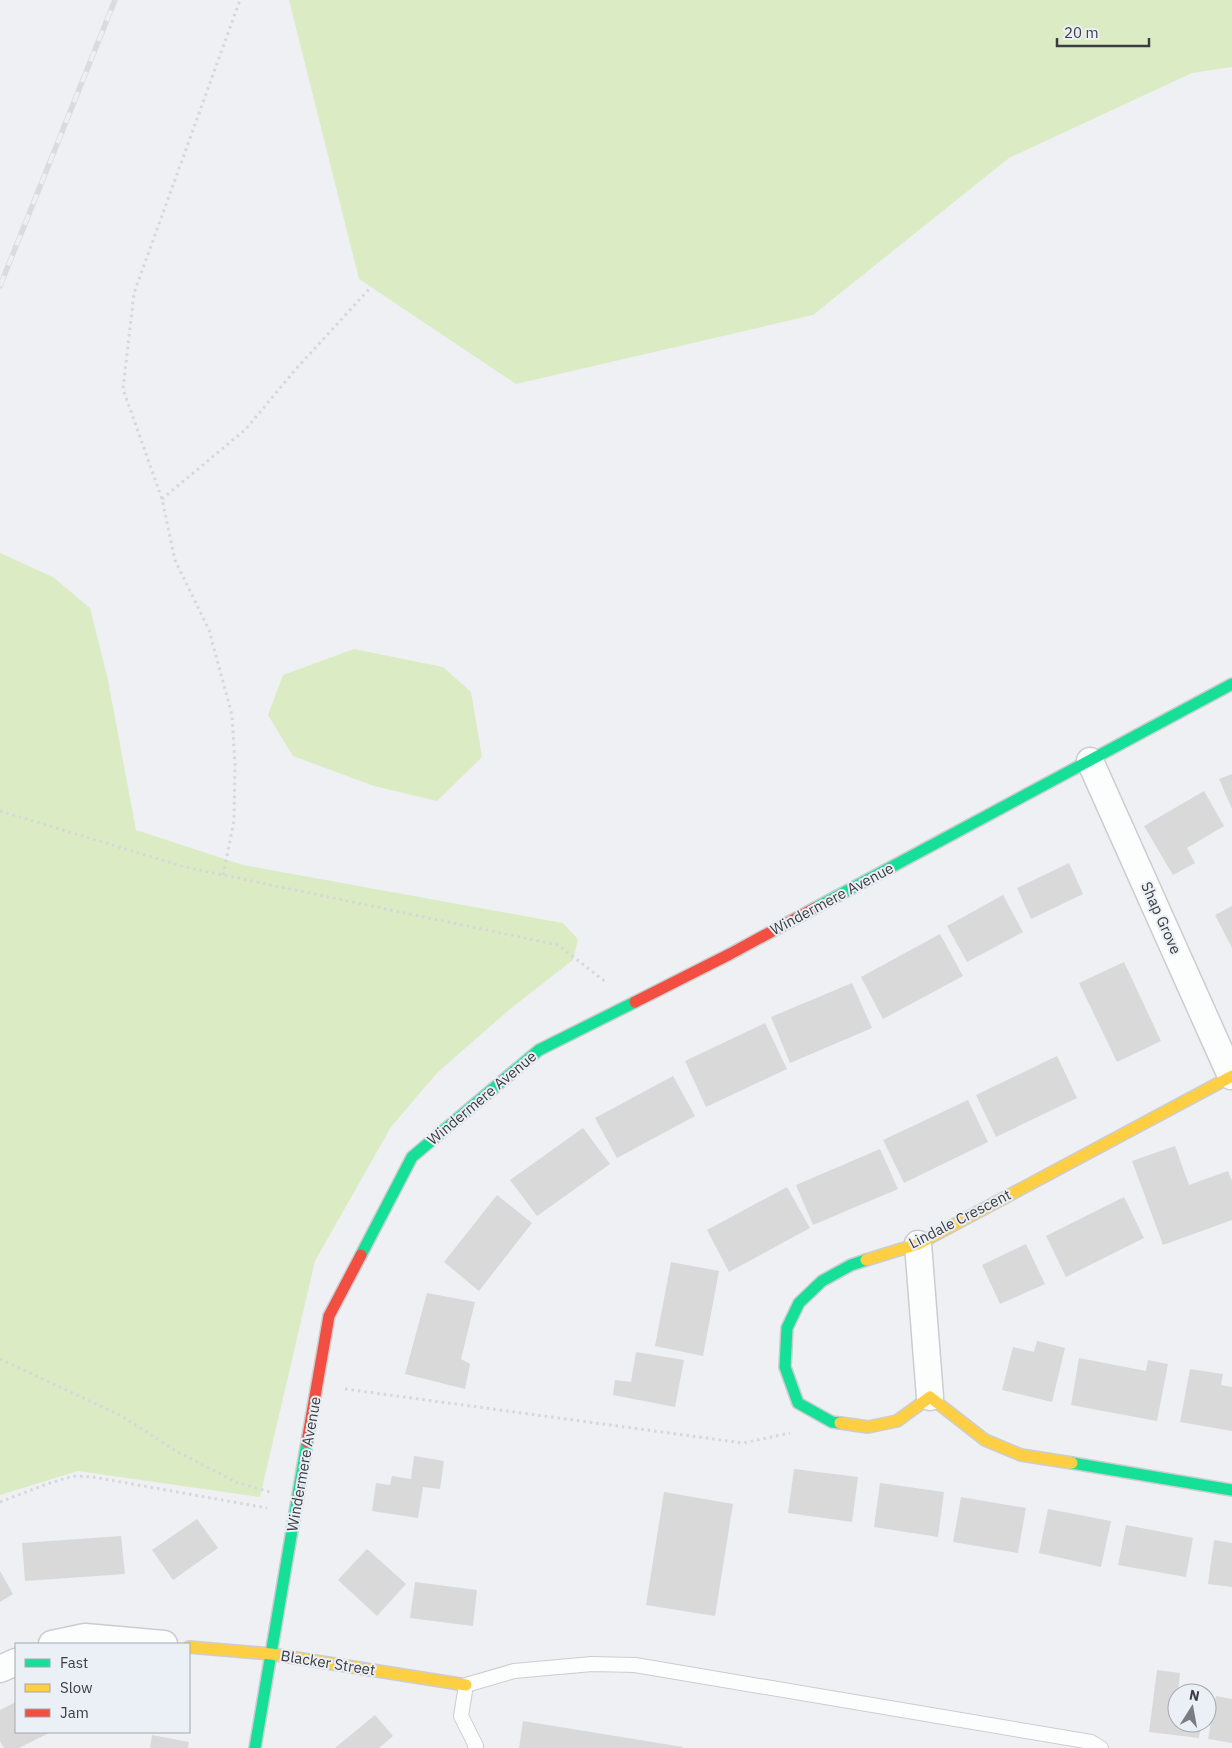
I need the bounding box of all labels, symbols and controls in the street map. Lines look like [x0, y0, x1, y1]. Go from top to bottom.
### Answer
scale bar [1057, 15, 1150, 47]
text: 20 m [1064, 23, 1099, 42]
street label: Windermere Avenue [767, 858, 897, 939]
street label: Shap Grove [1137, 879, 1186, 957]
street label: Windermere Avenue [423, 1046, 540, 1149]
street label: Lindale Crescent [906, 1185, 1014, 1252]
street label: Windermere Avenue [282, 1395, 325, 1533]
legend [15, 1643, 190, 1733]
street label: Blacker Street [279, 1646, 377, 1679]
text: Fast [60, 1653, 88, 1672]
text: Slow [60, 1678, 93, 1697]
north arrow [1167, 1683, 1217, 1733]
text: N [1188, 1685, 1201, 1705]
text: Jam [60, 1703, 89, 1722]

